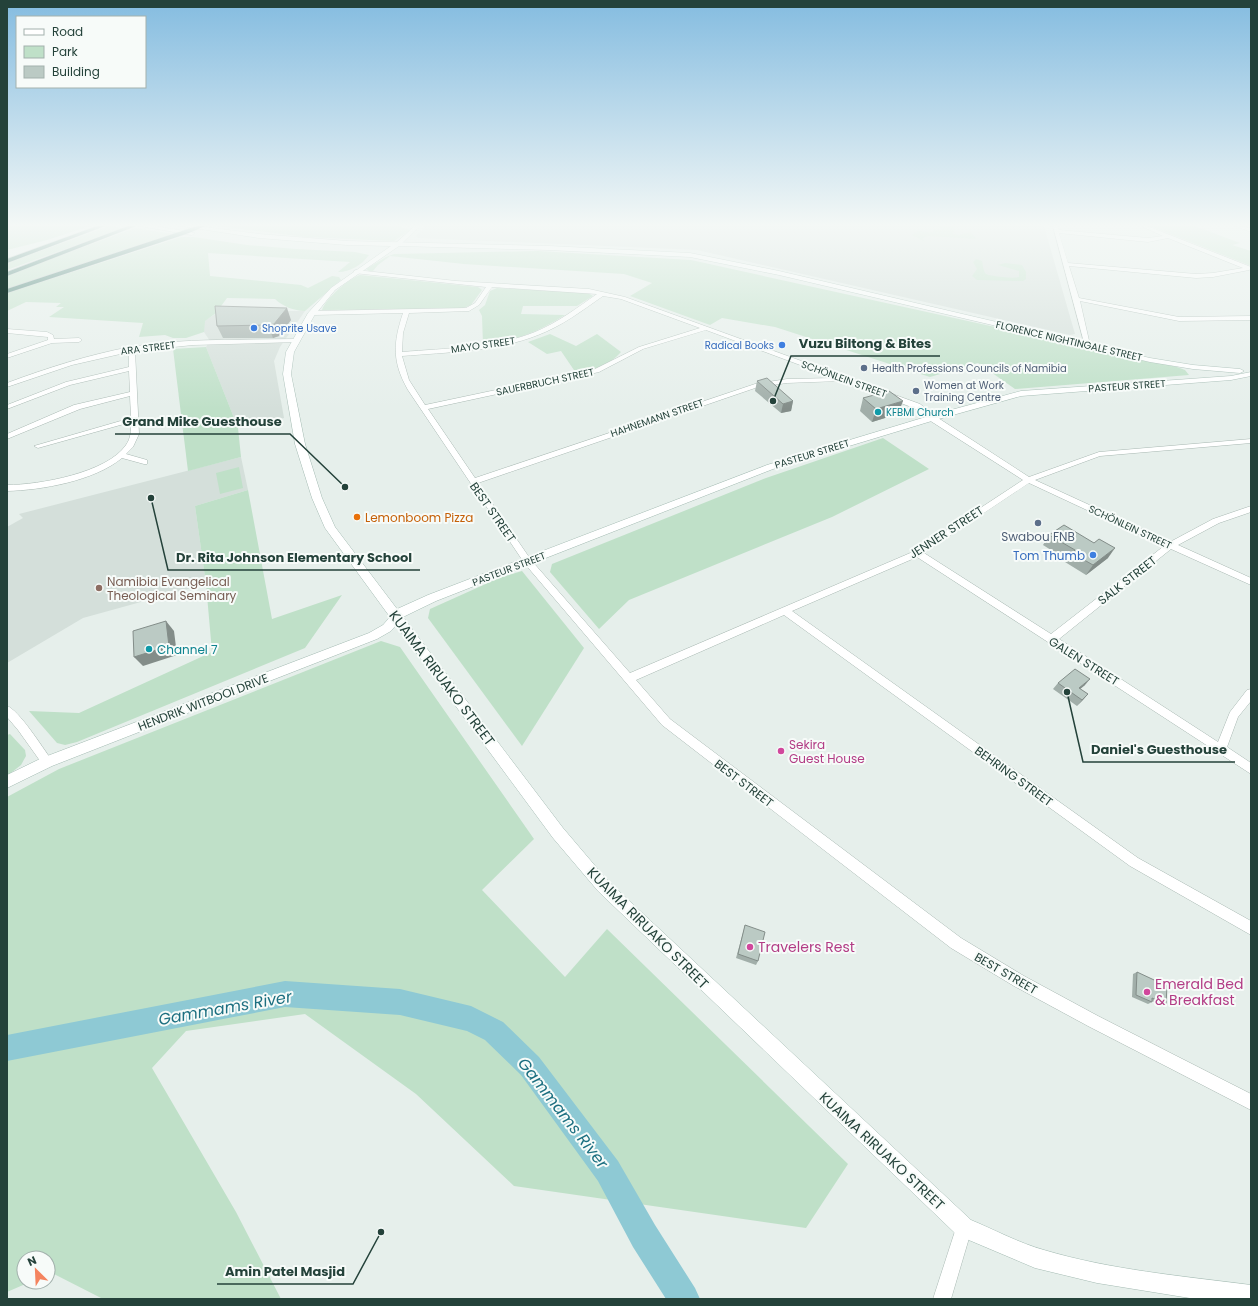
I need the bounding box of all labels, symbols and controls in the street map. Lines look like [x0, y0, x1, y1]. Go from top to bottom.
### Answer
legend [16, 16, 146, 88]
text: Road [52, 23, 83, 40]
text: Park [52, 43, 79, 60]
text: Building [52, 63, 100, 80]
street label: FLORENCE NIGHTINGALE STREET [994, 317, 1144, 365]
place label: Shoprite Usave [262, 321, 337, 336]
marker: Shoprite Usave [249, 323, 259, 333]
callout: Vuzu Biltong & Bites [791, 331, 940, 356]
street label: MAYO STREET [450, 333, 517, 357]
text: Vuzu Biltong & Bites [799, 334, 931, 353]
street label: ARA STREET [120, 337, 177, 359]
place label: Radical Books [705, 338, 774, 353]
marker: Radical Books [777, 340, 787, 350]
street label: SCHÖNLEIN STREET [799, 357, 889, 402]
place label: Health Professions Councils of Namibia [872, 361, 1067, 376]
marker: Health Professions Councils of Namibia [859, 363, 869, 373]
street label: SAUERBRUCH STREET [495, 364, 596, 400]
street label: PASTEUR STREET [1088, 376, 1167, 396]
place label: Women at Work Training Centre [924, 378, 1005, 405]
marker: Women at Work Training Centre [911, 386, 921, 396]
street label: HAHNEMANN STREET [608, 395, 706, 441]
place label: KFBMI Church [886, 405, 954, 420]
marker: KFBMI Church [873, 407, 883, 417]
callout: Grand Mike Guesthouse [115, 409, 290, 434]
text: Grand Mike Guesthouse [122, 412, 282, 431]
street label: PASTEUR STREET [773, 435, 852, 472]
street label: BEST STREET [466, 478, 520, 546]
street label: JENNER STREET [905, 501, 987, 562]
street label: SCHÖNLEIN STREET [1086, 501, 1175, 553]
place label: Lemonboom Pizza [365, 509, 473, 526]
marker: Lemonboom Pizza [352, 512, 362, 522]
marker: Swabou FNB [1033, 518, 1043, 528]
place label: Swabou FNB [1001, 528, 1075, 545]
callout: Dr. Rita Johnson Elementary School [168, 545, 420, 570]
place label: Tom Thumb [1013, 547, 1085, 564]
text: Dr. Rita Johnson Elementary School [176, 548, 412, 567]
street label: PASTEUR STREET [470, 548, 548, 590]
marker: Tom Thumb [1088, 550, 1098, 560]
street label: SALK STREET [1094, 551, 1160, 608]
place label: Namibia Evangelical Theological Seminary [107, 573, 237, 604]
marker: Namibia Evangelical Theological Seminary [94, 583, 104, 593]
street label: KUAIMA RIRUAKO STREET [384, 606, 500, 750]
street label: GALEN STREET [1046, 633, 1123, 690]
place label: Channel 7 [157, 641, 218, 658]
marker: Channel 7 [144, 644, 154, 654]
street label: HENDRIK WITBOOI DRIVE [135, 669, 271, 735]
place label: Sekira Guest House [789, 736, 865, 767]
callout: Daniel's Guesthouse [1083, 737, 1235, 762]
text: Daniel's Guesthouse [1091, 740, 1227, 759]
street label: BEHRING STREET [972, 742, 1057, 810]
marker: Sekira Guest House [776, 746, 786, 756]
street label: BEST STREET [711, 755, 777, 811]
street label: KUAIMA RIRUAKO STREET [583, 863, 714, 994]
place label: Travelers Rest [758, 937, 855, 957]
marker: Travelers Rest [745, 942, 755, 952]
street label: BEST STREET [971, 948, 1041, 998]
place label: Emerald Bed & Breakfast [1155, 974, 1243, 1010]
water label: Gammams River [156, 985, 295, 1031]
marker: Emerald Bed & Breakfast [1142, 987, 1152, 997]
water label: Gammams River [512, 1053, 614, 1174]
street label: KUAIMA RIRUAKO STREET [815, 1088, 949, 1215]
north arrow [16, 1250, 56, 1290]
text: N [25, 1252, 39, 1270]
callout: Amin Patel Masjid [217, 1259, 353, 1284]
text: Amin Patel Masjid [225, 1262, 345, 1281]

